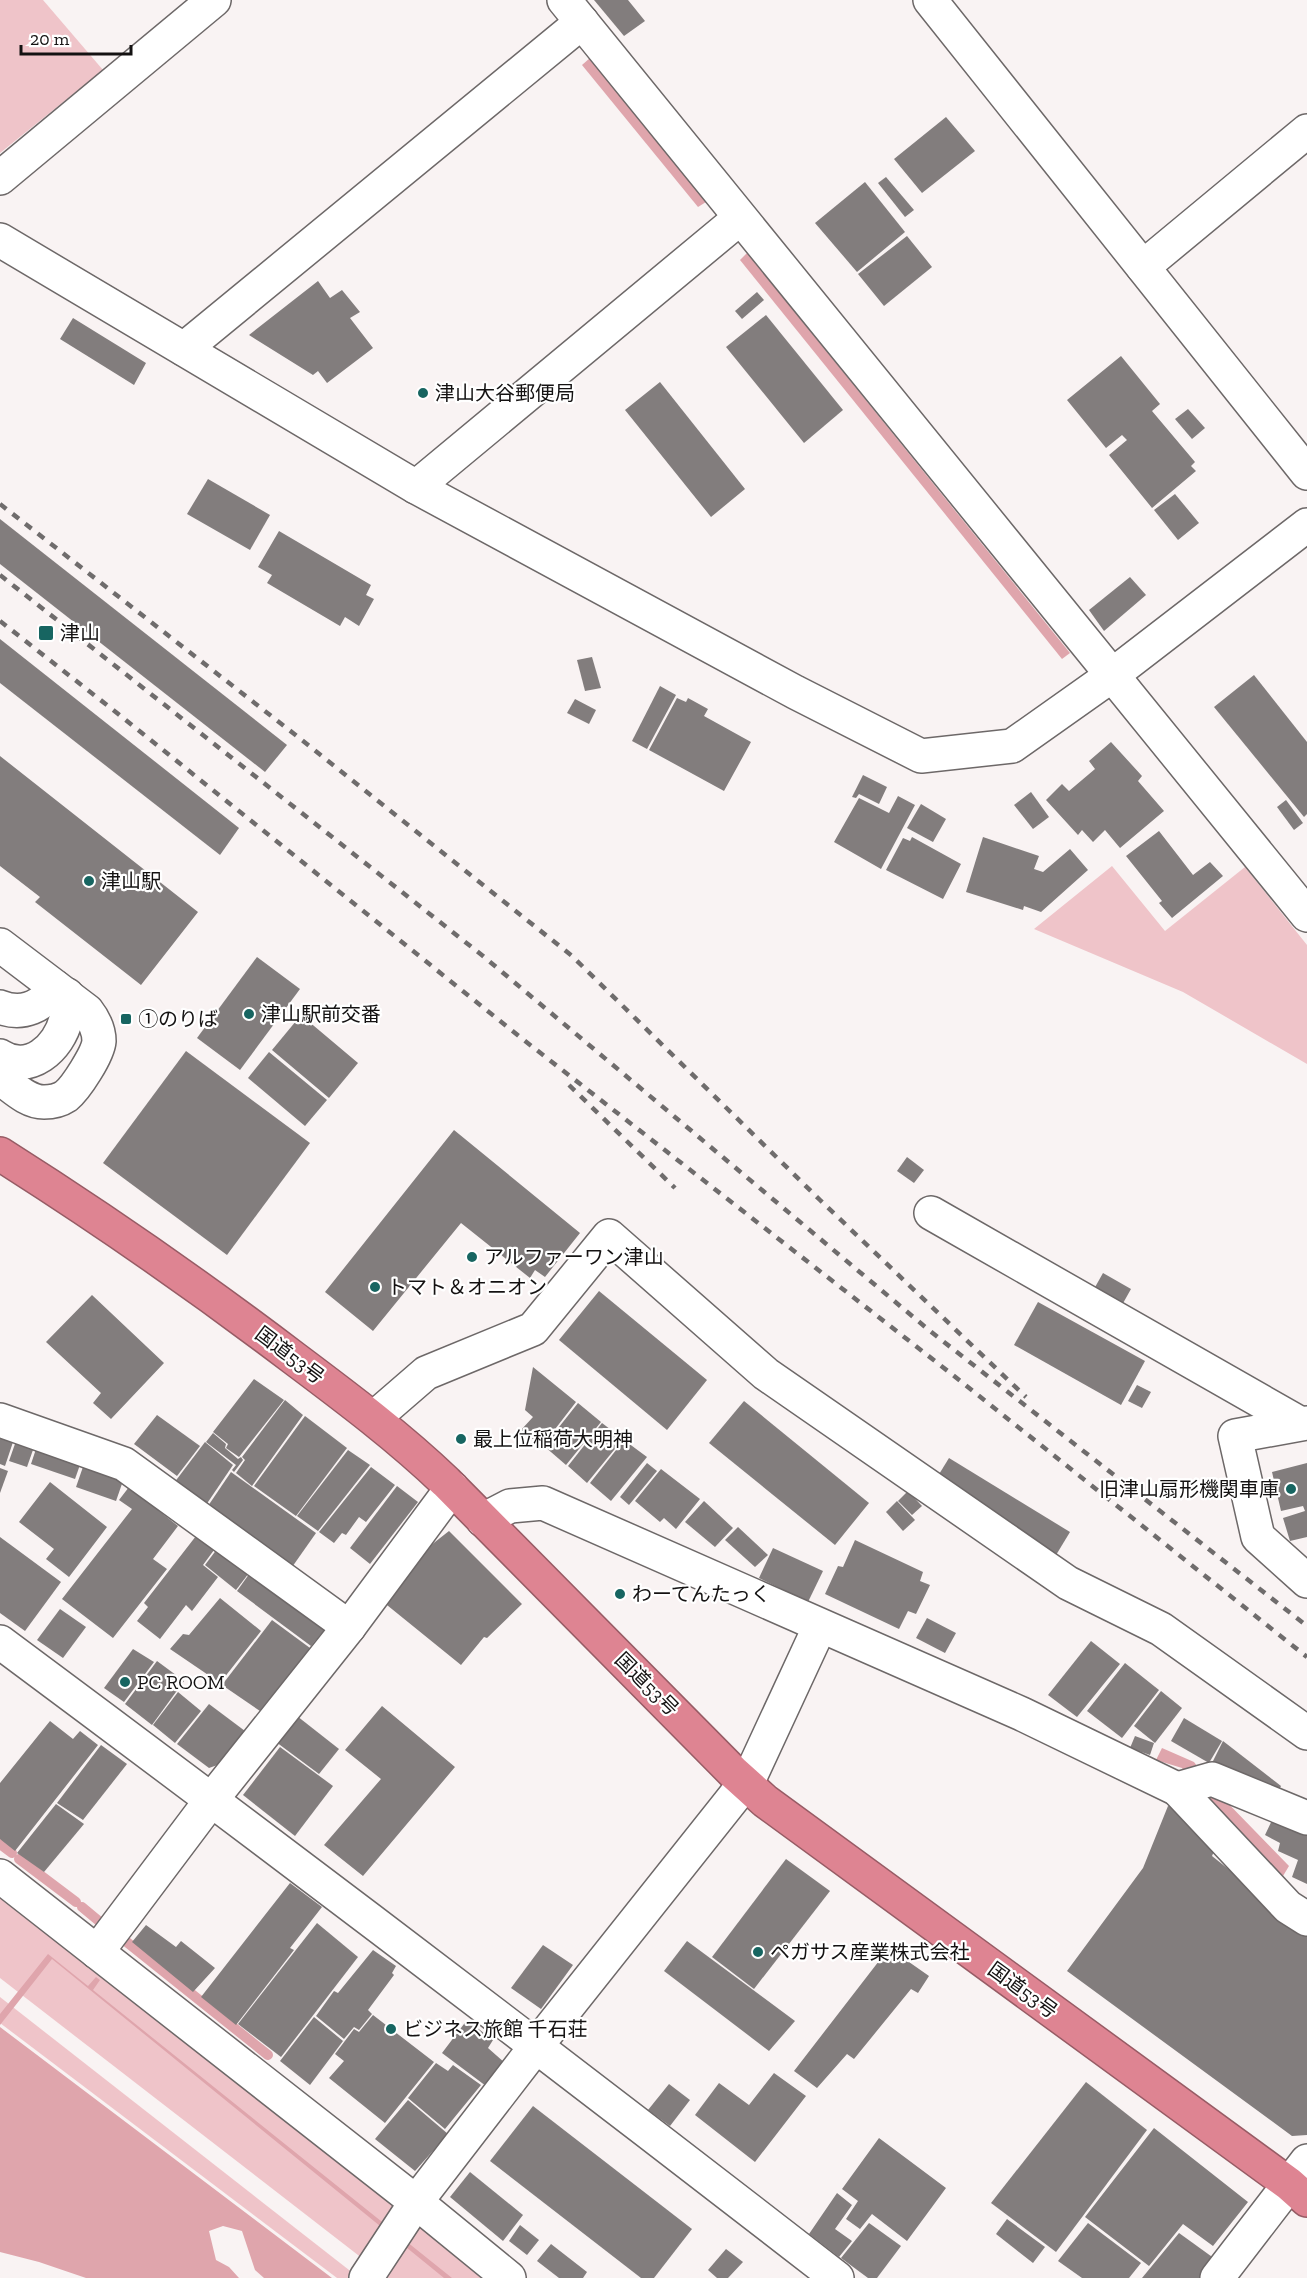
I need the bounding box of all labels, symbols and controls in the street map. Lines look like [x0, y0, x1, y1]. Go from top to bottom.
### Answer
scale bar [21, 18, 130, 56]
text: 20 m [30, 28, 70, 50]
place label: 津山大谷郵便局 [435, 381, 575, 405]
marker: 津山大谷郵便局 [416, 386, 430, 400]
place label: 津山 [60, 621, 100, 645]
marker: 津山 [37, 624, 55, 642]
place label: 津山駅 [101, 869, 161, 893]
marker: 津山駅 [82, 874, 96, 888]
place label: 津山駅前交番 [261, 1002, 381, 1026]
place label: ①のりば [138, 1007, 218, 1031]
marker: 津山駅前交番 [242, 1007, 256, 1021]
marker: ①のりば [119, 1012, 133, 1026]
place label: アルファーワン津山 [484, 1245, 664, 1269]
marker: アルファーワン津山 [465, 1250, 479, 1264]
place label: トマト＆オニオン [387, 1275, 547, 1299]
marker: トマト＆オニオン [368, 1280, 382, 1294]
street label: 国道53号 [251, 1321, 329, 1389]
place label: 最上位稲荷大明神 [473, 1427, 633, 1451]
marker: 最上位稲荷大明神 [454, 1432, 468, 1446]
place label: 旧津山扇形機関車庫 [1099, 1477, 1279, 1501]
marker: 旧津山扇形機関車庫 [1284, 1482, 1298, 1496]
place label: わーてんたっく [632, 1582, 771, 1606]
marker: わーてんたっく [613, 1587, 627, 1601]
street label: 国道53号 [610, 1647, 684, 1721]
place label: PC ROOM [137, 1670, 225, 1694]
marker: PC ROOM [118, 1675, 132, 1689]
place label: ペガサス産業株式会社 [770, 1940, 970, 1964]
marker: ペガサス産業株式会社 [751, 1945, 765, 1959]
street label: 国道53号 [984, 1957, 1062, 2023]
place label: ビジネス旅館 千石荘 [403, 2017, 588, 2041]
marker: ビジネス旅館 千石荘 [384, 2022, 398, 2036]

